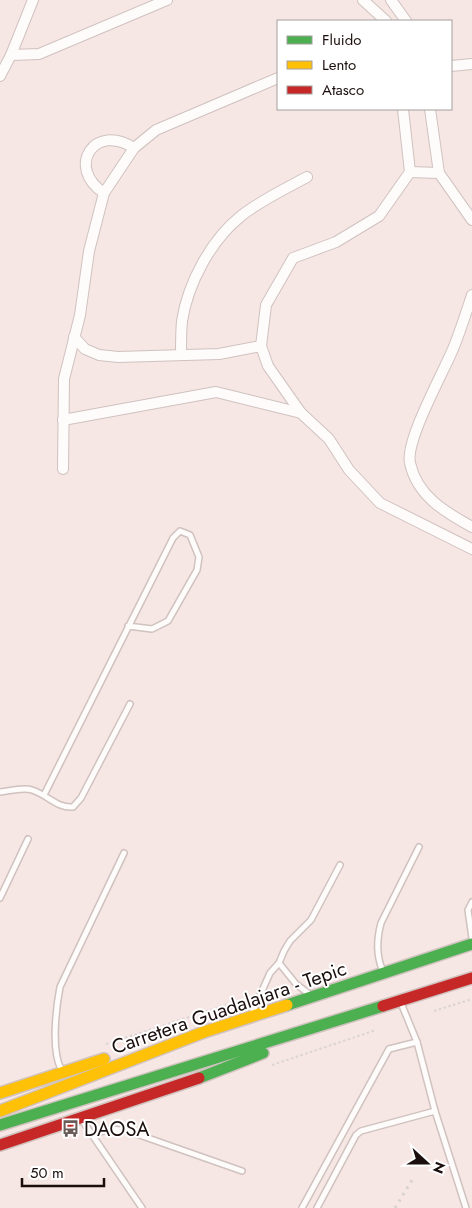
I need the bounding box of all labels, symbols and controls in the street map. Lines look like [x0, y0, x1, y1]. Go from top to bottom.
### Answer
legend [277, 20, 452, 110]
text: Fluido [322, 29, 361, 51]
text: Lento [322, 54, 356, 76]
text: Atasco [322, 79, 364, 101]
street label: Carretera Guadalajara - Tepic [108, 954, 350, 1062]
place label: DAOSA [84, 1115, 150, 1144]
bus stop icon: DAOSA [60, 1119, 80, 1139]
north arrow [402, 1138, 452, 1188]
scale bar [22, 1156, 105, 1188]
text: N [428, 1159, 450, 1176]
text: 50 m [30, 1162, 64, 1184]

